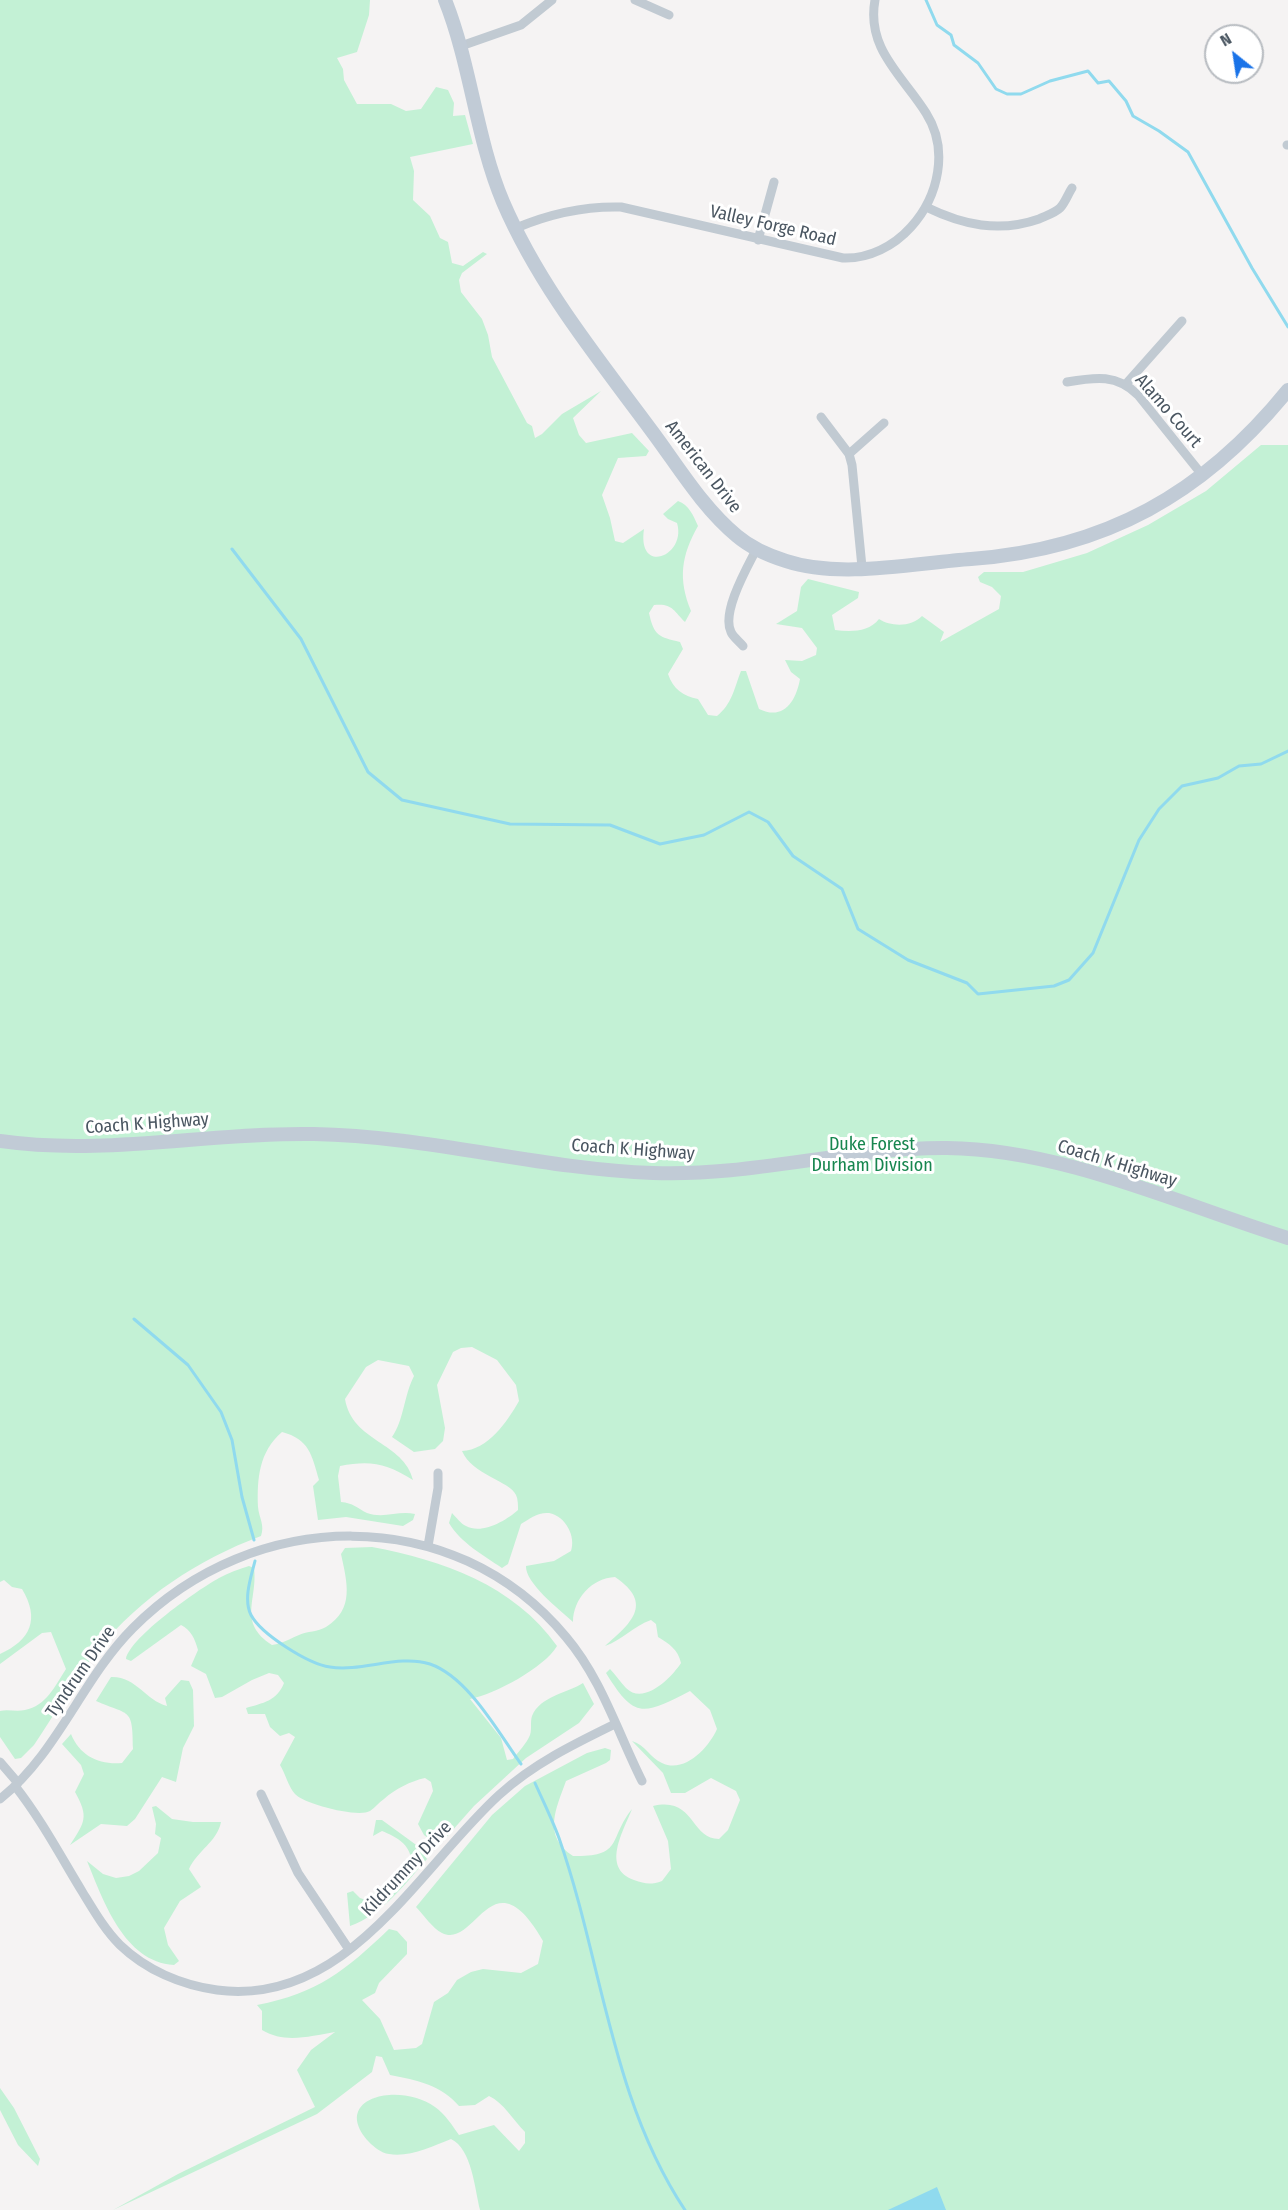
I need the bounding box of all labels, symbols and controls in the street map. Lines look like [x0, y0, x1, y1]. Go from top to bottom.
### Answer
north arrow [1204, 24, 1264, 84]
text: N [1217, 29, 1235, 50]
street label: Valley Forge Road [708, 201, 838, 251]
street label: Alamo Court [1130, 370, 1206, 452]
street label: American Drive [660, 417, 746, 517]
street label: Coach K Highway [85, 1109, 209, 1139]
park label: Duke Forest Durham Division [811, 1134, 933, 1176]
street label: Coach K Highway [571, 1135, 695, 1165]
street label: Coach K Highway [1055, 1136, 1179, 1192]
street label: Tyndrum Drive [42, 1622, 120, 1722]
street label: Kildrummy Drive [358, 1817, 456, 1921]

